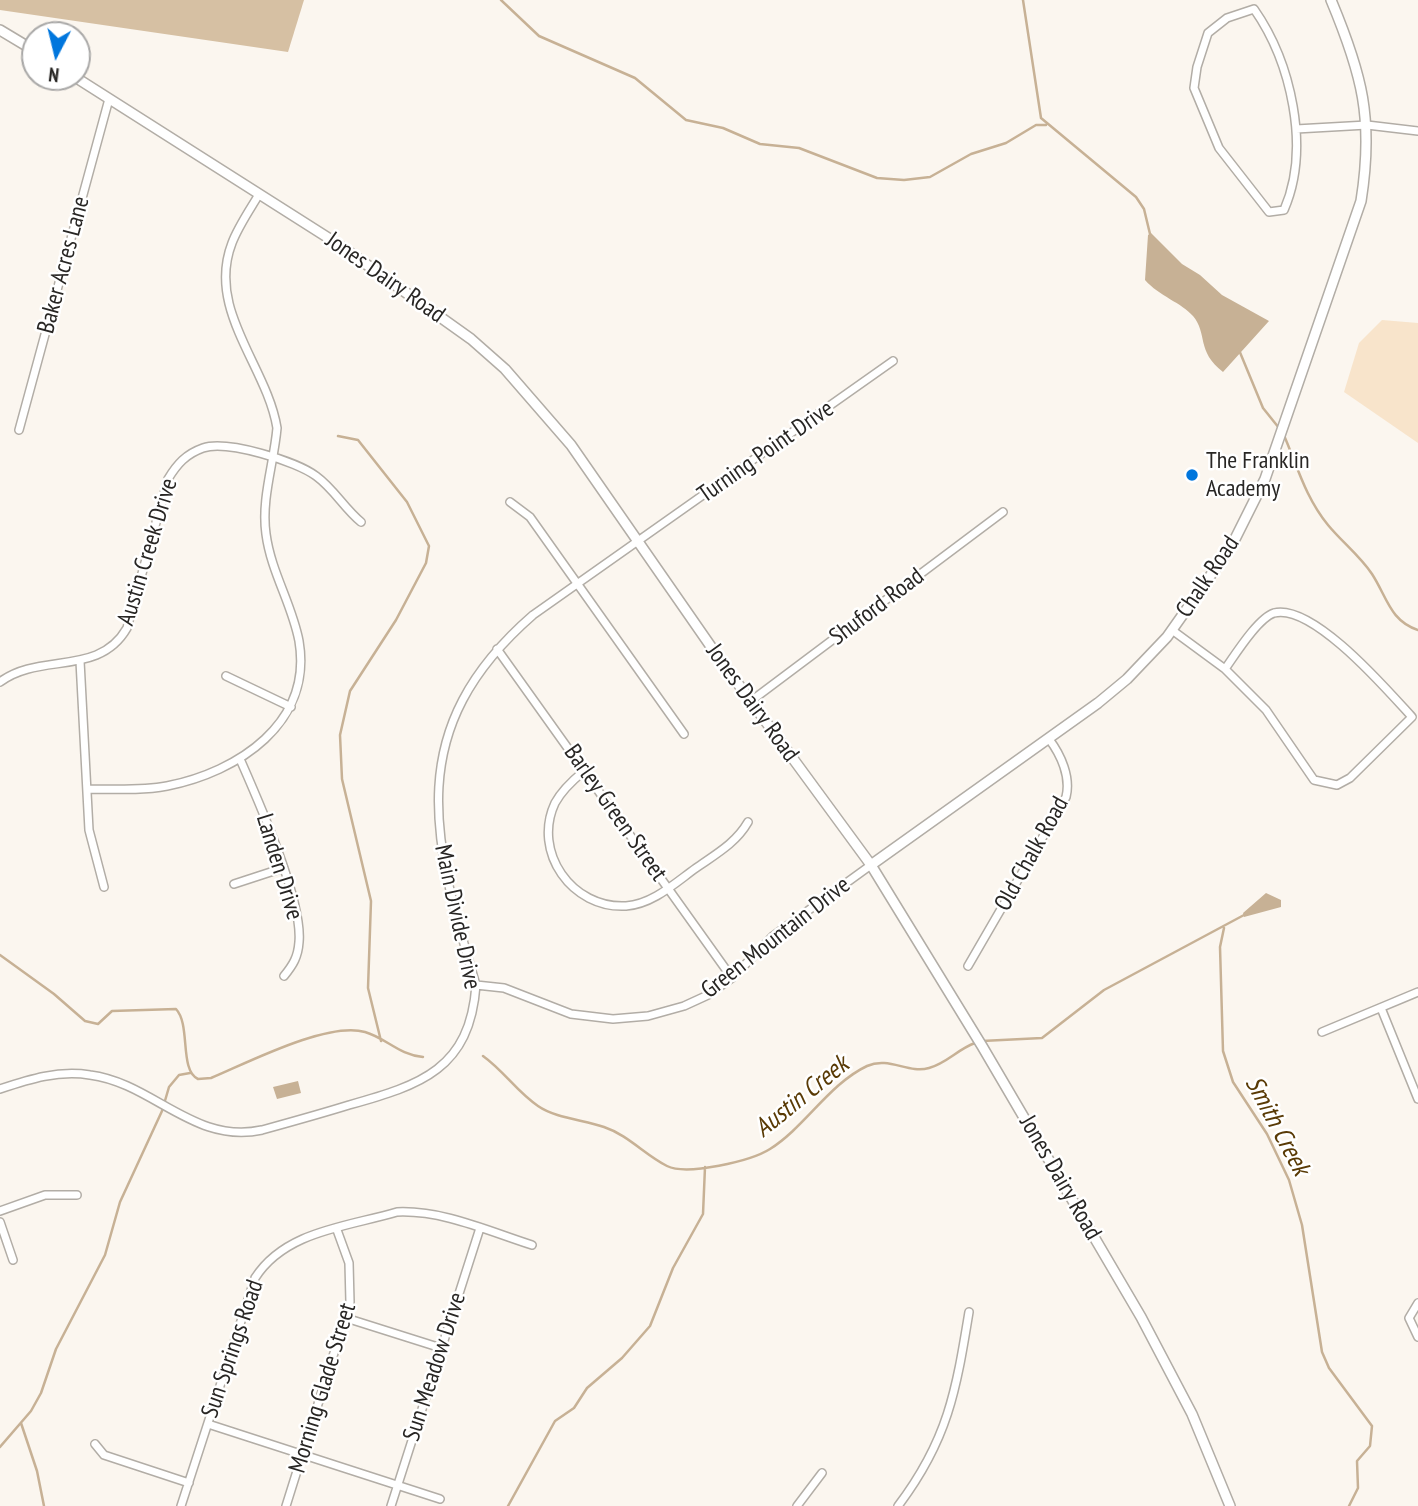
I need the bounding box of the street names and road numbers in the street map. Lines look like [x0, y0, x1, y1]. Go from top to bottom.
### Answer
street label: Baker Acres Lane [32, 193, 96, 337]
street label: Jones Dairy Road [320, 226, 450, 330]
street label: Turning Point Drive [693, 395, 839, 509]
street label: Austin Creek Drive [112, 475, 184, 629]
street label: Chalk Road [1170, 531, 1246, 623]
street label: Shuford Road [824, 562, 930, 652]
street label: Jones Dairy Road [700, 638, 804, 768]
street label: Barley Green Street [557, 739, 673, 887]
street label: Old Chalk Road [989, 792, 1075, 916]
street label: Landen Drive [249, 811, 309, 923]
street label: Main Divide Drive [428, 842, 486, 992]
street label: Green Mountain Drive [696, 871, 856, 1005]
street label: Jones Dairy Road [1013, 1111, 1107, 1245]
street label: Sun Springs Road [196, 1276, 270, 1422]
street label: Sun Meadow Drive [397, 1289, 473, 1445]
street label: Morning Glade Street [283, 1300, 363, 1476]

